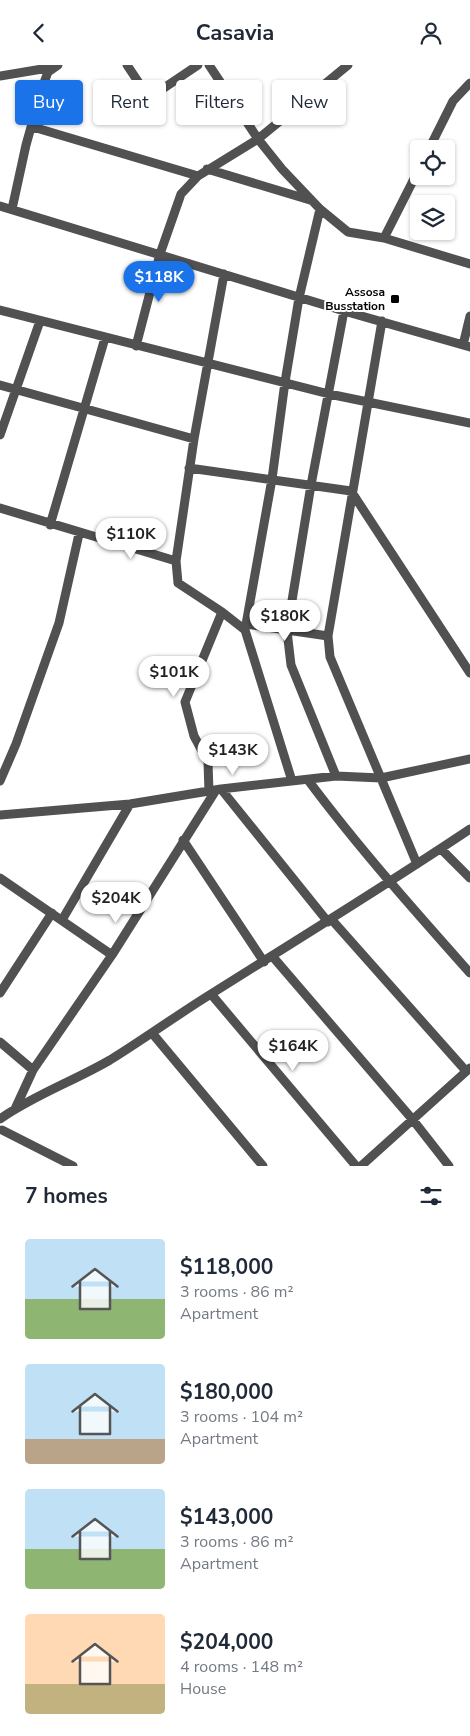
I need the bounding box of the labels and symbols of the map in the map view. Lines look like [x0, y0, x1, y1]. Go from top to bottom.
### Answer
pin: $118K [124, 261, 194, 303]
place label: Assosa Busstation [325, 284, 385, 314]
marker: Assosa Busstation [389, 293, 401, 305]
pin: $110K [96, 517, 166, 560]
pin: $180K [250, 599, 320, 642]
pin: $101K [139, 655, 209, 698]
pin: $143K [198, 733, 268, 776]
pin: $204K [81, 881, 151, 924]
pin: $164K [258, 1029, 328, 1072]

